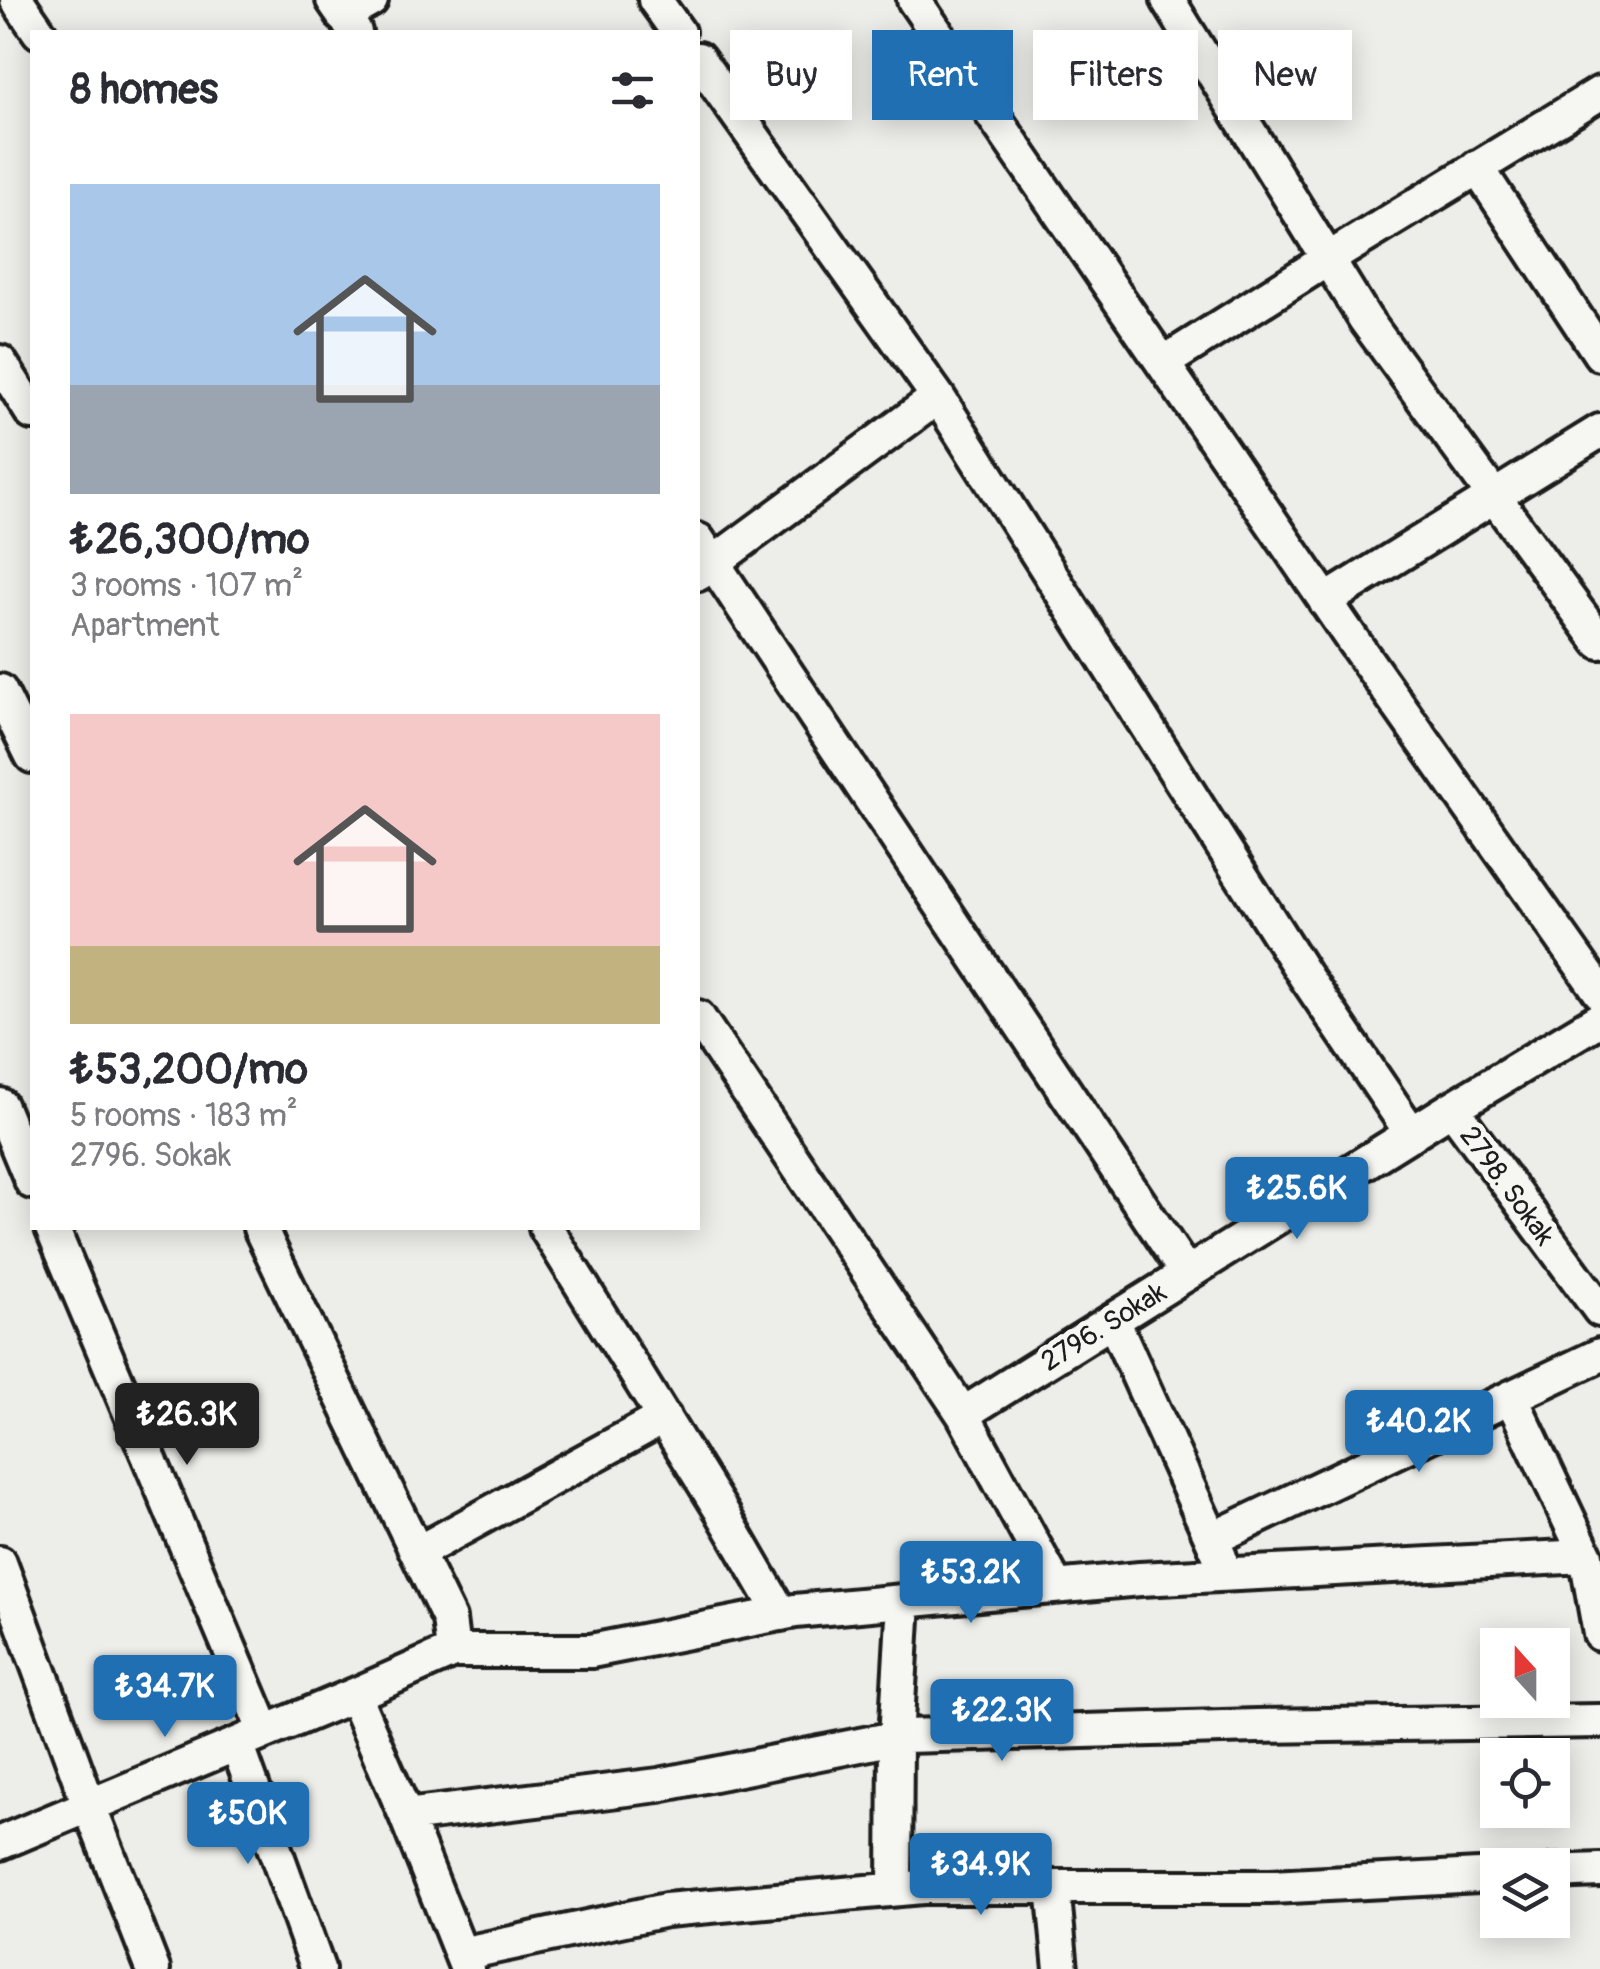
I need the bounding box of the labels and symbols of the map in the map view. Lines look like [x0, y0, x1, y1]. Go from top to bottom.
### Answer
street label: 2798. Sokak [1452, 1119, 1562, 1253]
pin: ₺25.6K [1216, 1157, 1378, 1242]
street label: 2796. Sokak [1035, 1275, 1173, 1380]
pin: ₺26.3K [106, 1383, 268, 1468]
pin: ₺40.2K [1338, 1390, 1500, 1475]
pin: ₺53.2K [890, 1541, 1052, 1626]
north arrow [1480, 1628, 1570, 1718]
pin: ₺34.7K [84, 1655, 246, 1740]
pin: ₺22.3K [921, 1679, 1083, 1764]
pin: ₺50K [189, 1782, 307, 1867]
pin: ₺34.9K [900, 1833, 1062, 1918]

